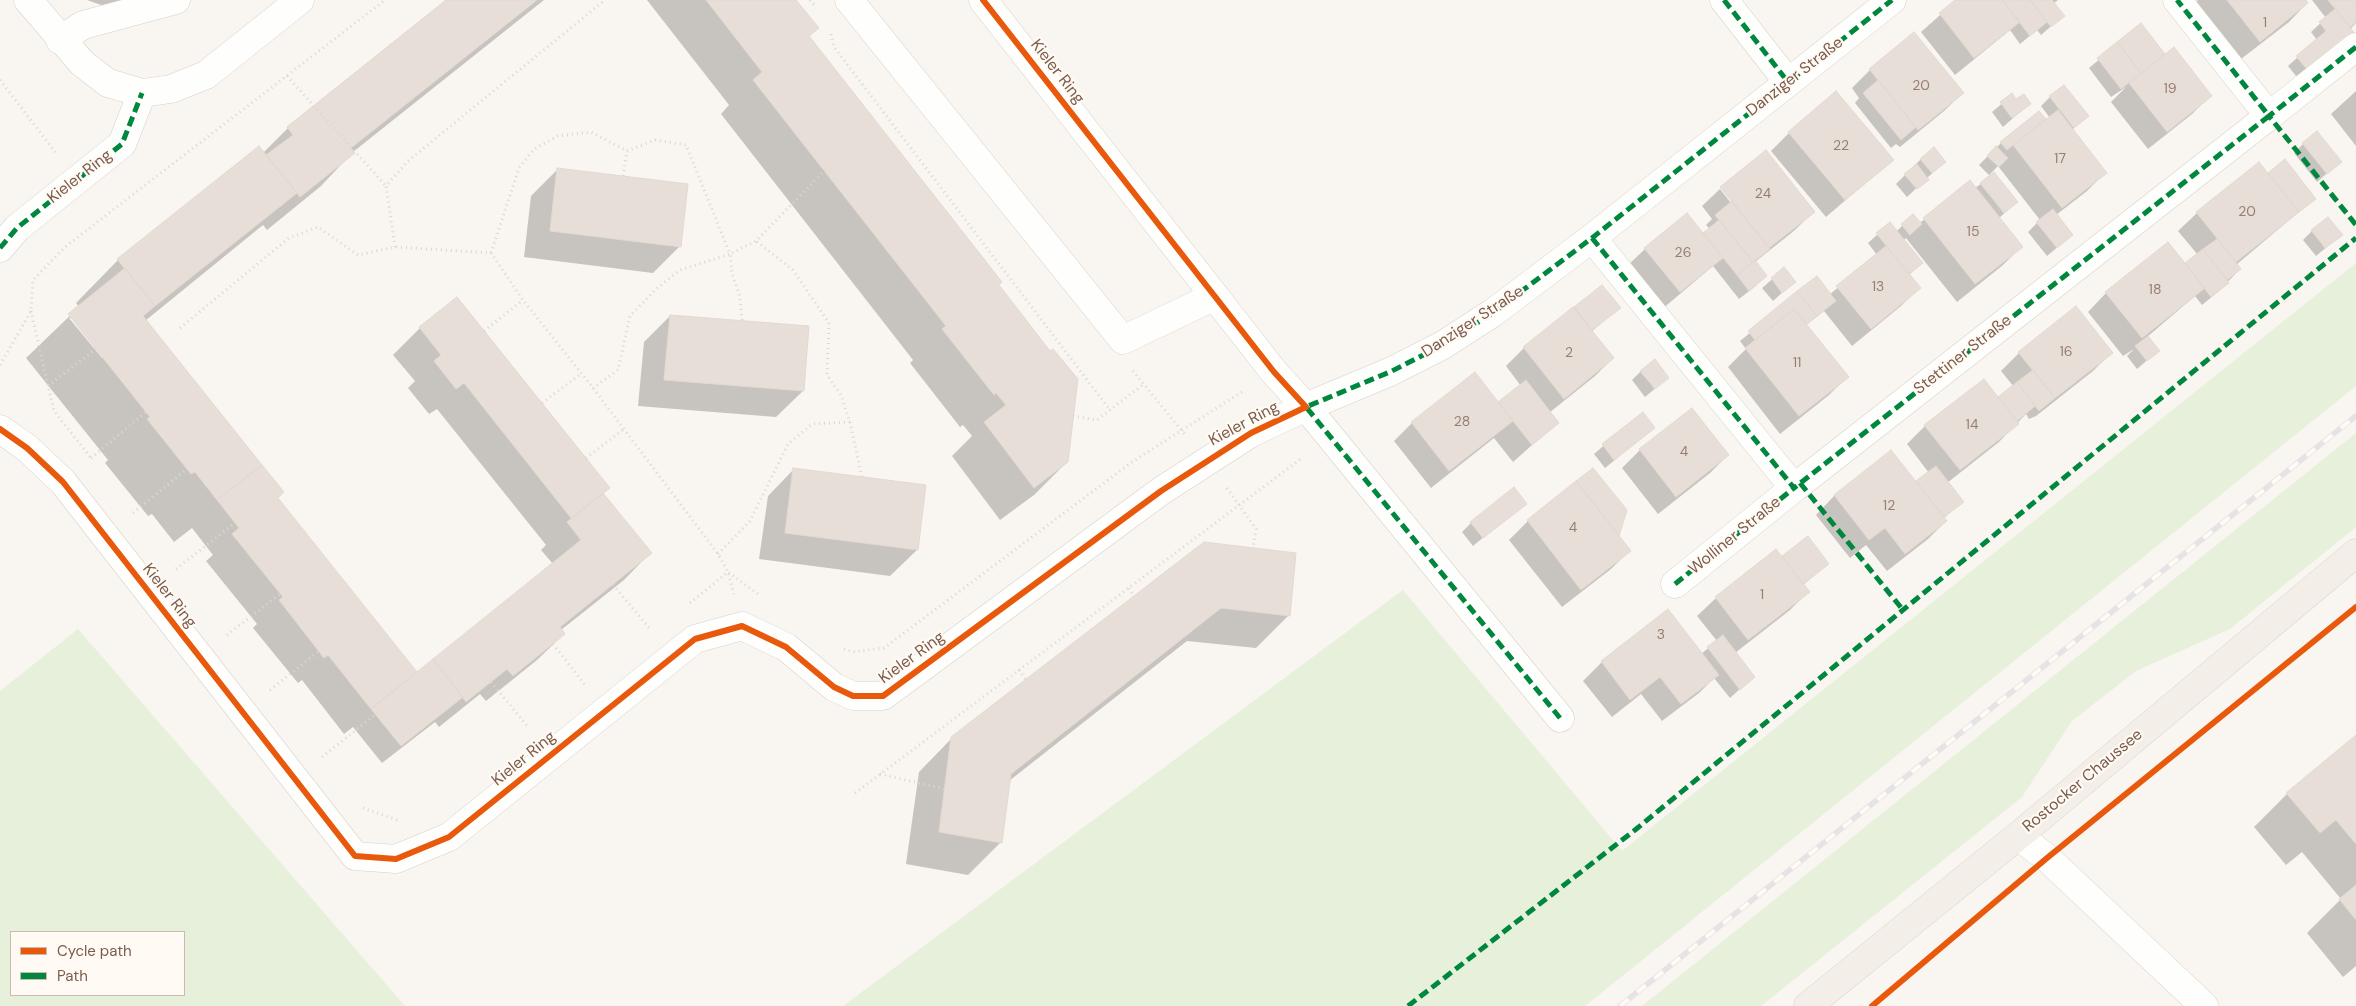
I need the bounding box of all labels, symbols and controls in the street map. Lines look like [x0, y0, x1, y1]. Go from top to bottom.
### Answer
house number: 1 [2263, 15, 2267, 31]
street label: Danziger Straße [1743, 33, 1847, 121]
street label: Kieler Ring [1026, 36, 1088, 108]
house number: 20 [1912, 78, 1930, 94]
house number: 19 [2163, 81, 2177, 97]
house number: 22 [1833, 138, 1849, 154]
street label: Kieler Ring [44, 146, 116, 208]
house number: 17 [2054, 151, 2066, 167]
house number: 24 [1755, 186, 1771, 202]
house number: 20 [2238, 204, 2256, 220]
house number: 15 [1967, 224, 1979, 240]
house number: 26 [1675, 245, 1691, 261]
house number: 13 [1872, 279, 1884, 295]
street label: Danziger Straße [1418, 282, 1528, 362]
house number: 18 [2149, 282, 2161, 298]
street label: Stettiner Straße [1910, 311, 2016, 399]
house number: 16 [2059, 344, 2073, 360]
house number: 2 [1565, 345, 1573, 361]
house number: 11 [1793, 355, 1801, 371]
street label: Kieler Ring [1206, 398, 1282, 450]
house number: 28 [1454, 414, 1470, 430]
house number: 14 [1966, 417, 1978, 433]
house number: 4 [1680, 444, 1688, 460]
street label: Wolliner Straße [1685, 493, 1785, 579]
house number: 12 [1883, 498, 1895, 514]
house number: 4 [1569, 520, 1577, 536]
street label: Kieler Ring [138, 560, 200, 632]
house number: 1 [1760, 587, 1764, 603]
house number: 3 [1657, 627, 1665, 643]
street label: Kieler Ring [875, 628, 949, 688]
street label: Rostocker Chaussee [2019, 725, 2147, 837]
street label: Kieler Ring [488, 727, 560, 791]
legend [10, 931, 185, 996]
text: Cycle path [57, 941, 132, 961]
text: Path [57, 966, 88, 986]

